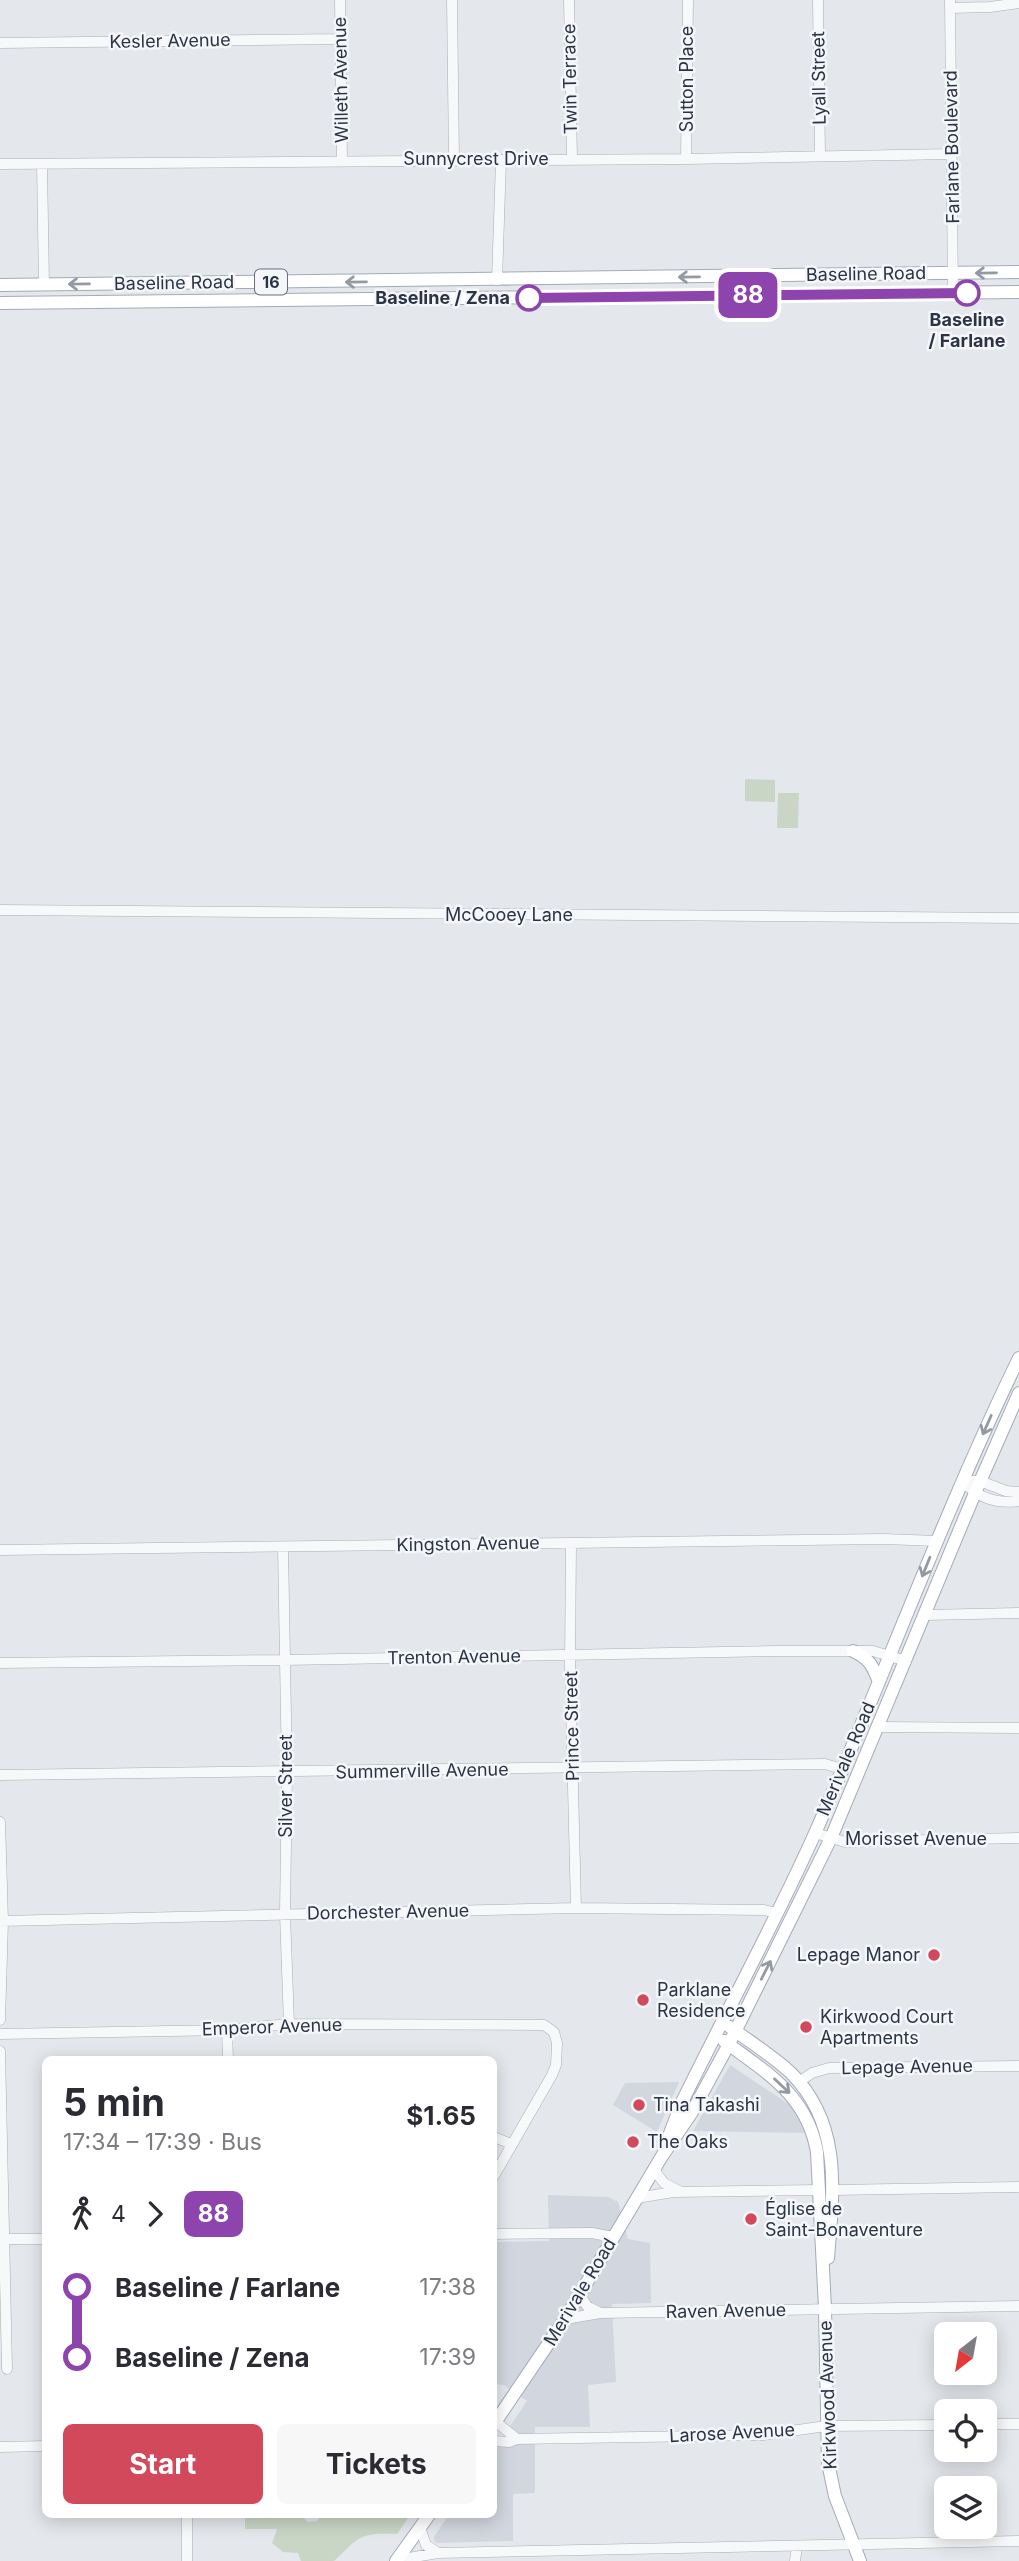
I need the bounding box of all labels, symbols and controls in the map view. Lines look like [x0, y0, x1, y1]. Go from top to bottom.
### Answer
street label: Willeth Avenue [329, 17, 352, 143]
street label: Twin Terrace [558, 23, 581, 135]
street label: Sutton Place [676, 26, 697, 132]
street label: Kesler Avenue [109, 29, 231, 52]
street label: Lyall Street [807, 31, 830, 125]
street label: Farlane Boulevard [940, 70, 963, 224]
street label: Sunnycrest Drive [403, 148, 549, 169]
street label: Baseline Road [806, 262, 926, 285]
one-way arrow [975, 266, 998, 280]
road number: 16 [255, 270, 287, 294]
one-way arrow [678, 270, 701, 284]
street label: Baseline Road [114, 271, 234, 294]
line badge: 88 [716, 272, 780, 318]
one-way arrow [344, 275, 367, 288]
one-way arrow [68, 278, 91, 291]
text: 88 [732, 280, 764, 309]
marker: Baseline / Farlane [954, 280, 980, 306]
marker: Baseline / Zena [516, 285, 542, 311]
place label: Baseline / Zena [375, 287, 510, 308]
place label: Baseline / Farlane [929, 309, 1006, 351]
street label: McCooey Lane [445, 904, 573, 925]
one-way arrow [980, 1414, 993, 1435]
street label: Kingston Avenue [396, 1532, 540, 1555]
one-way arrow [919, 1556, 932, 1577]
street label: Trenton Avenue [387, 1645, 521, 1668]
street label: Prince Street [560, 1671, 583, 1781]
street label: Merivale Road [812, 1699, 879, 1819]
street label: Silver Street [275, 1734, 296, 1838]
street label: Summerville Avenue [335, 1758, 509, 1783]
street label: Morisset Avenue [845, 1828, 987, 1849]
street label: Dorchester Avenue [307, 1900, 469, 1923]
place label: Lepage Manor [797, 1944, 920, 1965]
marker: Lepage Manor [926, 1947, 942, 1963]
one-way arrow [760, 1960, 773, 1981]
place label: Parklane Residence [657, 1979, 746, 2021]
marker: Parklane Residence [635, 1992, 651, 2008]
place label: Kirkwood Court Apartments [820, 2006, 953, 2048]
street label: Emperor Avenue [201, 2014, 343, 2039]
marker: Kirkwood Court Apartments [798, 2019, 814, 2035]
street label: Lepage Avenue [841, 2055, 973, 2078]
one-way arrow [773, 2078, 791, 2094]
text: 5 min [63, 2079, 165, 2125]
place label: Tina Takashi [653, 2094, 760, 2115]
marker: Tina Takashi [631, 2097, 647, 2113]
text: $1.65 [406, 2100, 476, 2131]
text: 17:34 – 17:39 · Bus [63, 2128, 262, 2156]
place label: The Oaks [647, 2131, 728, 2152]
marker: The Oaks [625, 2134, 641, 2150]
icon: walk [63, 2195, 101, 2233]
icon: forward [136, 2195, 174, 2233]
place label: Église de Saint-Bonaventure [765, 2197, 923, 2240]
text: 88 [198, 2199, 229, 2228]
text: 4 [111, 2200, 126, 2228]
marker: Église de Saint-Bonaventure [743, 2211, 759, 2227]
street label: Merivale Road [539, 2234, 620, 2349]
text: Baseline / Farlane [115, 2272, 340, 2303]
text: 17:38 [419, 2273, 476, 2301]
street label: Raven Avenue [666, 2299, 786, 2322]
street label: Kirkwood Avenue [814, 2320, 841, 2470]
north arrow [934, 2322, 998, 2385]
map controls [934, 2322, 997, 2539]
text: Baseline / Zena [115, 2342, 310, 2373]
text: 17:39 [419, 2343, 476, 2371]
button: locate [934, 2399, 997, 2462]
street label: Larose Avenue [669, 2419, 795, 2446]
button: Start [63, 2424, 263, 2504]
button: Tickets [277, 2424, 476, 2504]
button: layers [934, 2476, 997, 2539]

